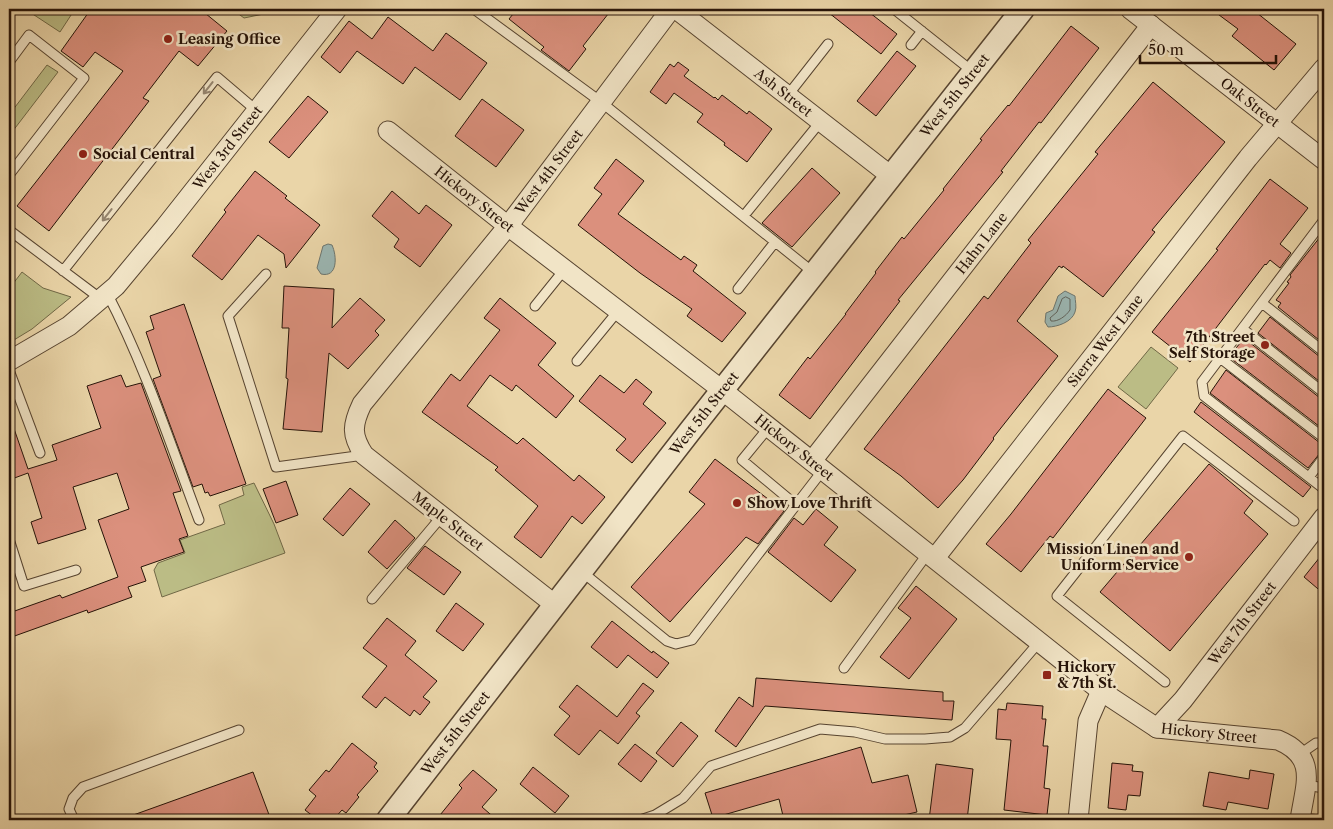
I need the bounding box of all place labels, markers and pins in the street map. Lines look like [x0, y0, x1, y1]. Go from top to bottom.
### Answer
place label: Leasing Office [178, 30, 281, 48]
marker: Leasing Office [162, 33, 174, 45]
place label: Social Central [93, 145, 195, 163]
marker: Social Central [77, 148, 89, 160]
place label: 7th Street Self Storage [1169, 328, 1255, 362]
marker: 7th Street Self Storage [1259, 339, 1271, 351]
place label: Show Love Thrift [747, 494, 873, 512]
marker: Show Love Thrift [731, 497, 743, 509]
place label: Mission Linen and Uniform Service [1046, 540, 1180, 574]
marker: Mission Linen and Uniform Service [1183, 551, 1195, 563]
place label: Hickory & 7th St. [1057, 658, 1117, 692]
marker: Hickory & 7th St. [1041, 669, 1053, 681]

